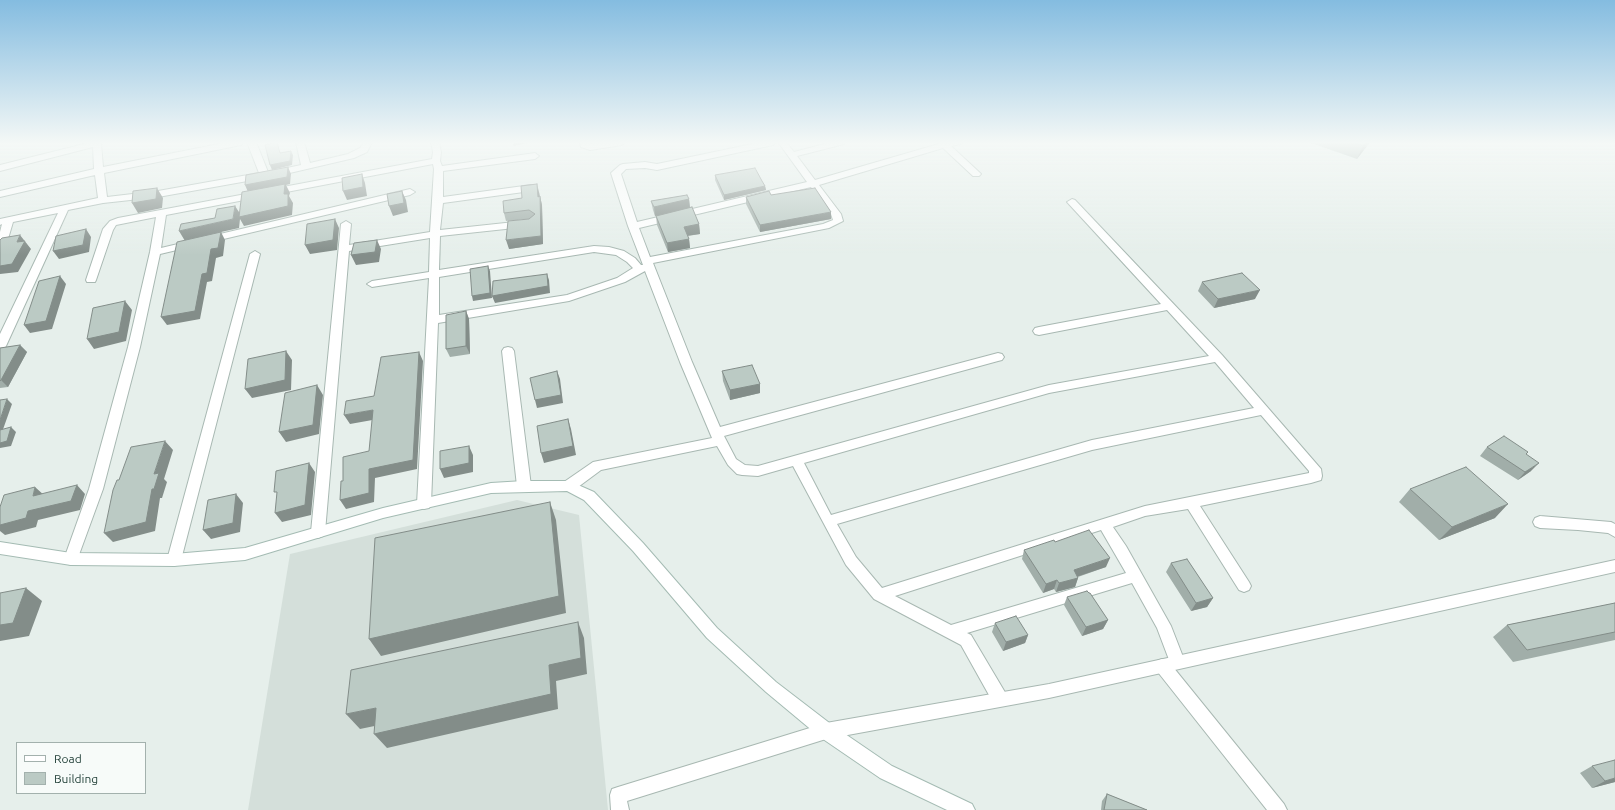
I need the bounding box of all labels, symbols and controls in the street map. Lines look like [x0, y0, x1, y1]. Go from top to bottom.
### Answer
legend [16, 742, 146, 794]
text: Road [54, 752, 82, 765]
text: Building [54, 772, 98, 785]

